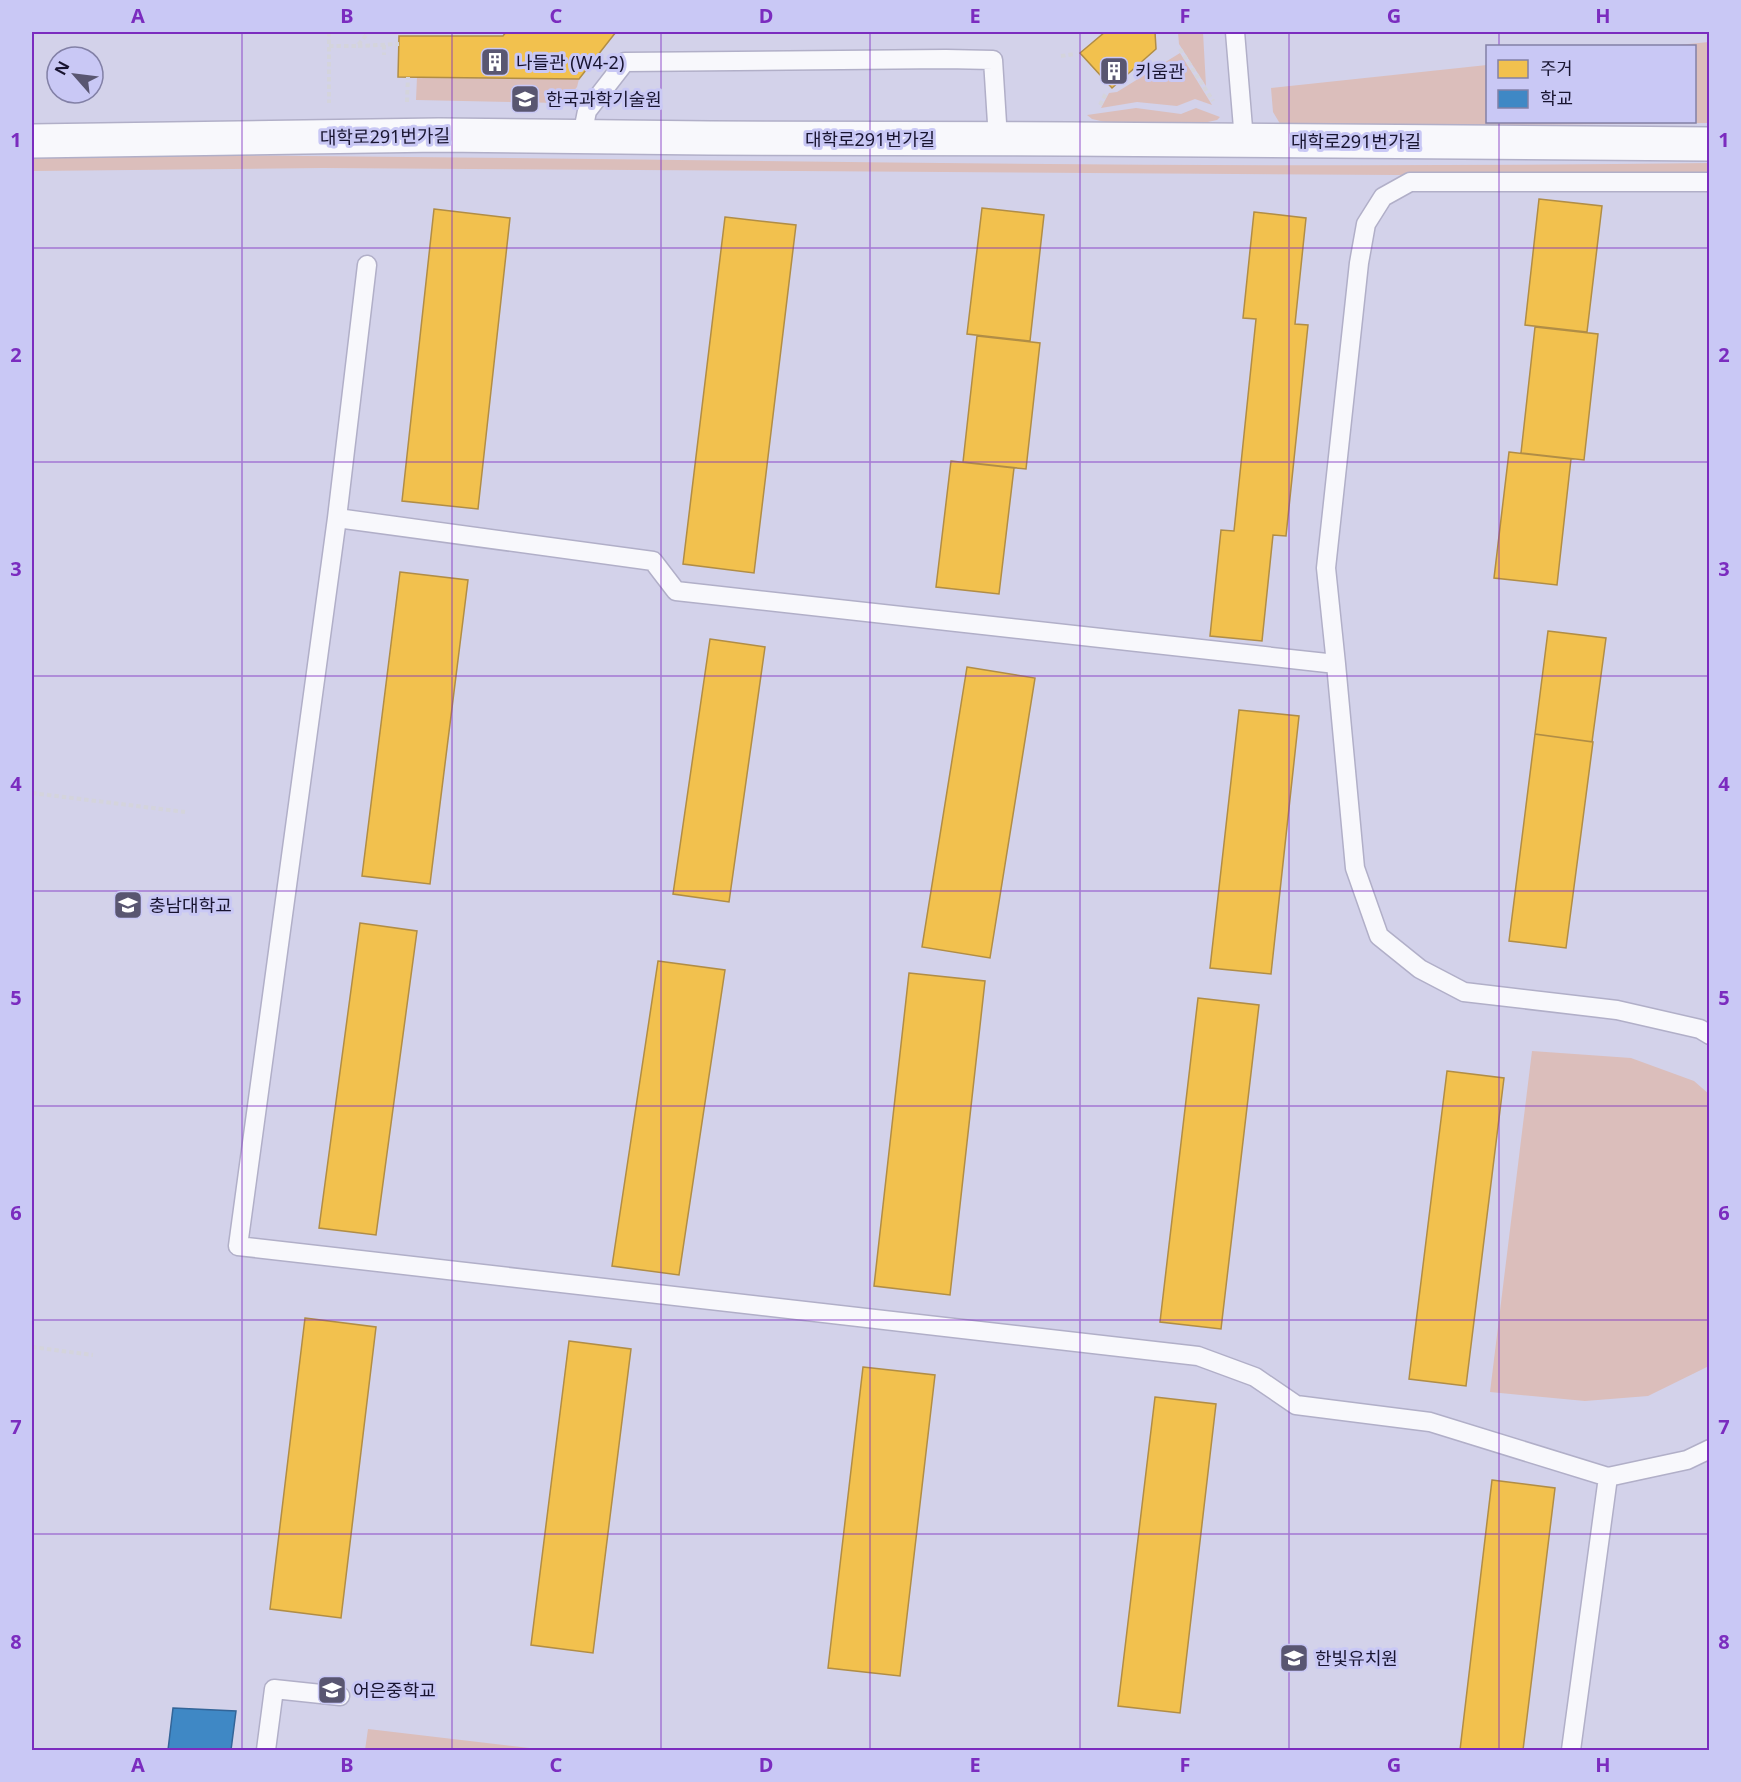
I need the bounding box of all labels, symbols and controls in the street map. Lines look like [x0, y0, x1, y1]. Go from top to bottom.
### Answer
text: A [131, 2, 145, 29]
text: B [340, 2, 354, 29]
text: C [550, 2, 563, 29]
text: D [759, 2, 773, 29]
text: E [969, 2, 981, 29]
text: F [1180, 2, 1190, 29]
text: G [1387, 2, 1401, 29]
text: H [1595, 2, 1611, 29]
north arrow [45, 45, 105, 105]
legend [1486, 45, 1696, 123]
building icon: 나들관 (W4-2) [479, 46, 511, 78]
place label: 나들관 (W4-2) [516, 50, 624, 74]
building icon: 키움관 [1098, 55, 1130, 87]
text: 주거 [1540, 56, 1573, 80]
text: N [49, 57, 75, 79]
place label: 키움관 [1135, 59, 1185, 83]
school or university icon: 한국과학기술원 [509, 83, 541, 115]
text: 학교 [1540, 86, 1573, 110]
place label: 한국과학기술원 [546, 87, 662, 111]
street label: 대학로291번가길 [320, 123, 450, 149]
text: 1 [10, 126, 22, 153]
text: 1 [1718, 126, 1730, 153]
street label: 대학로291번가길 [805, 127, 935, 151]
street label: 대학로291번가길 [1291, 129, 1421, 153]
text: 2 [10, 341, 22, 368]
text: 2 [1718, 341, 1730, 368]
text: 3 [10, 555, 22, 582]
text: 3 [1718, 555, 1730, 582]
text: 4 [10, 770, 22, 797]
text: 4 [1718, 770, 1730, 797]
school or university icon: 충남대학교 [112, 889, 144, 921]
place label: 충남대학교 [149, 893, 232, 917]
text: 5 [10, 984, 22, 1011]
text: 5 [1718, 984, 1730, 1011]
text: 6 [10, 1199, 22, 1226]
text: 6 [1718, 1199, 1730, 1226]
text: 7 [10, 1413, 22, 1440]
text: 7 [1718, 1413, 1730, 1440]
text: 8 [10, 1628, 22, 1655]
text: 8 [1718, 1628, 1730, 1655]
school or university icon: 한빛유치원 [1278, 1642, 1310, 1674]
place label: 한빛유치원 [1315, 1646, 1398, 1670]
school or university icon: 어은중학교 [316, 1674, 348, 1706]
place label: 어은중학교 [353, 1678, 436, 1702]
text: A [131, 1751, 145, 1778]
text: B [340, 1751, 354, 1778]
text: C [550, 1751, 563, 1778]
text: D [759, 1751, 773, 1778]
text: E [969, 1751, 981, 1778]
text: F [1180, 1751, 1190, 1778]
text: G [1387, 1751, 1401, 1778]
text: H [1595, 1751, 1611, 1778]

